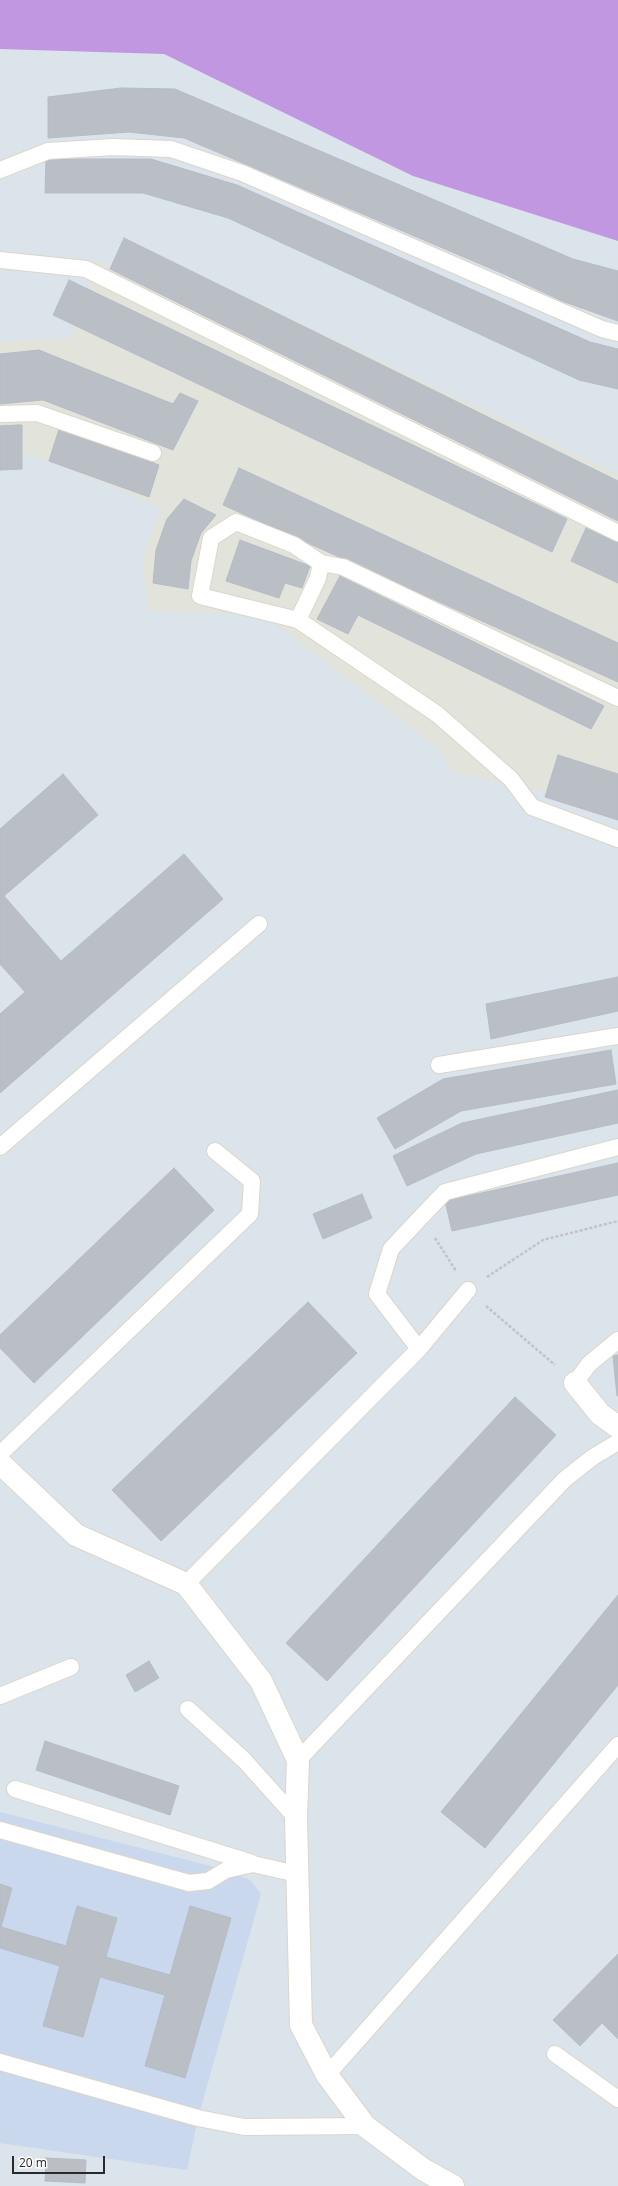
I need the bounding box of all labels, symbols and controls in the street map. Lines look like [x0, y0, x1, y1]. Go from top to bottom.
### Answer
scale bar [14, 2148, 107, 2174]
text: 20 m [19, 2154, 47, 2171]

